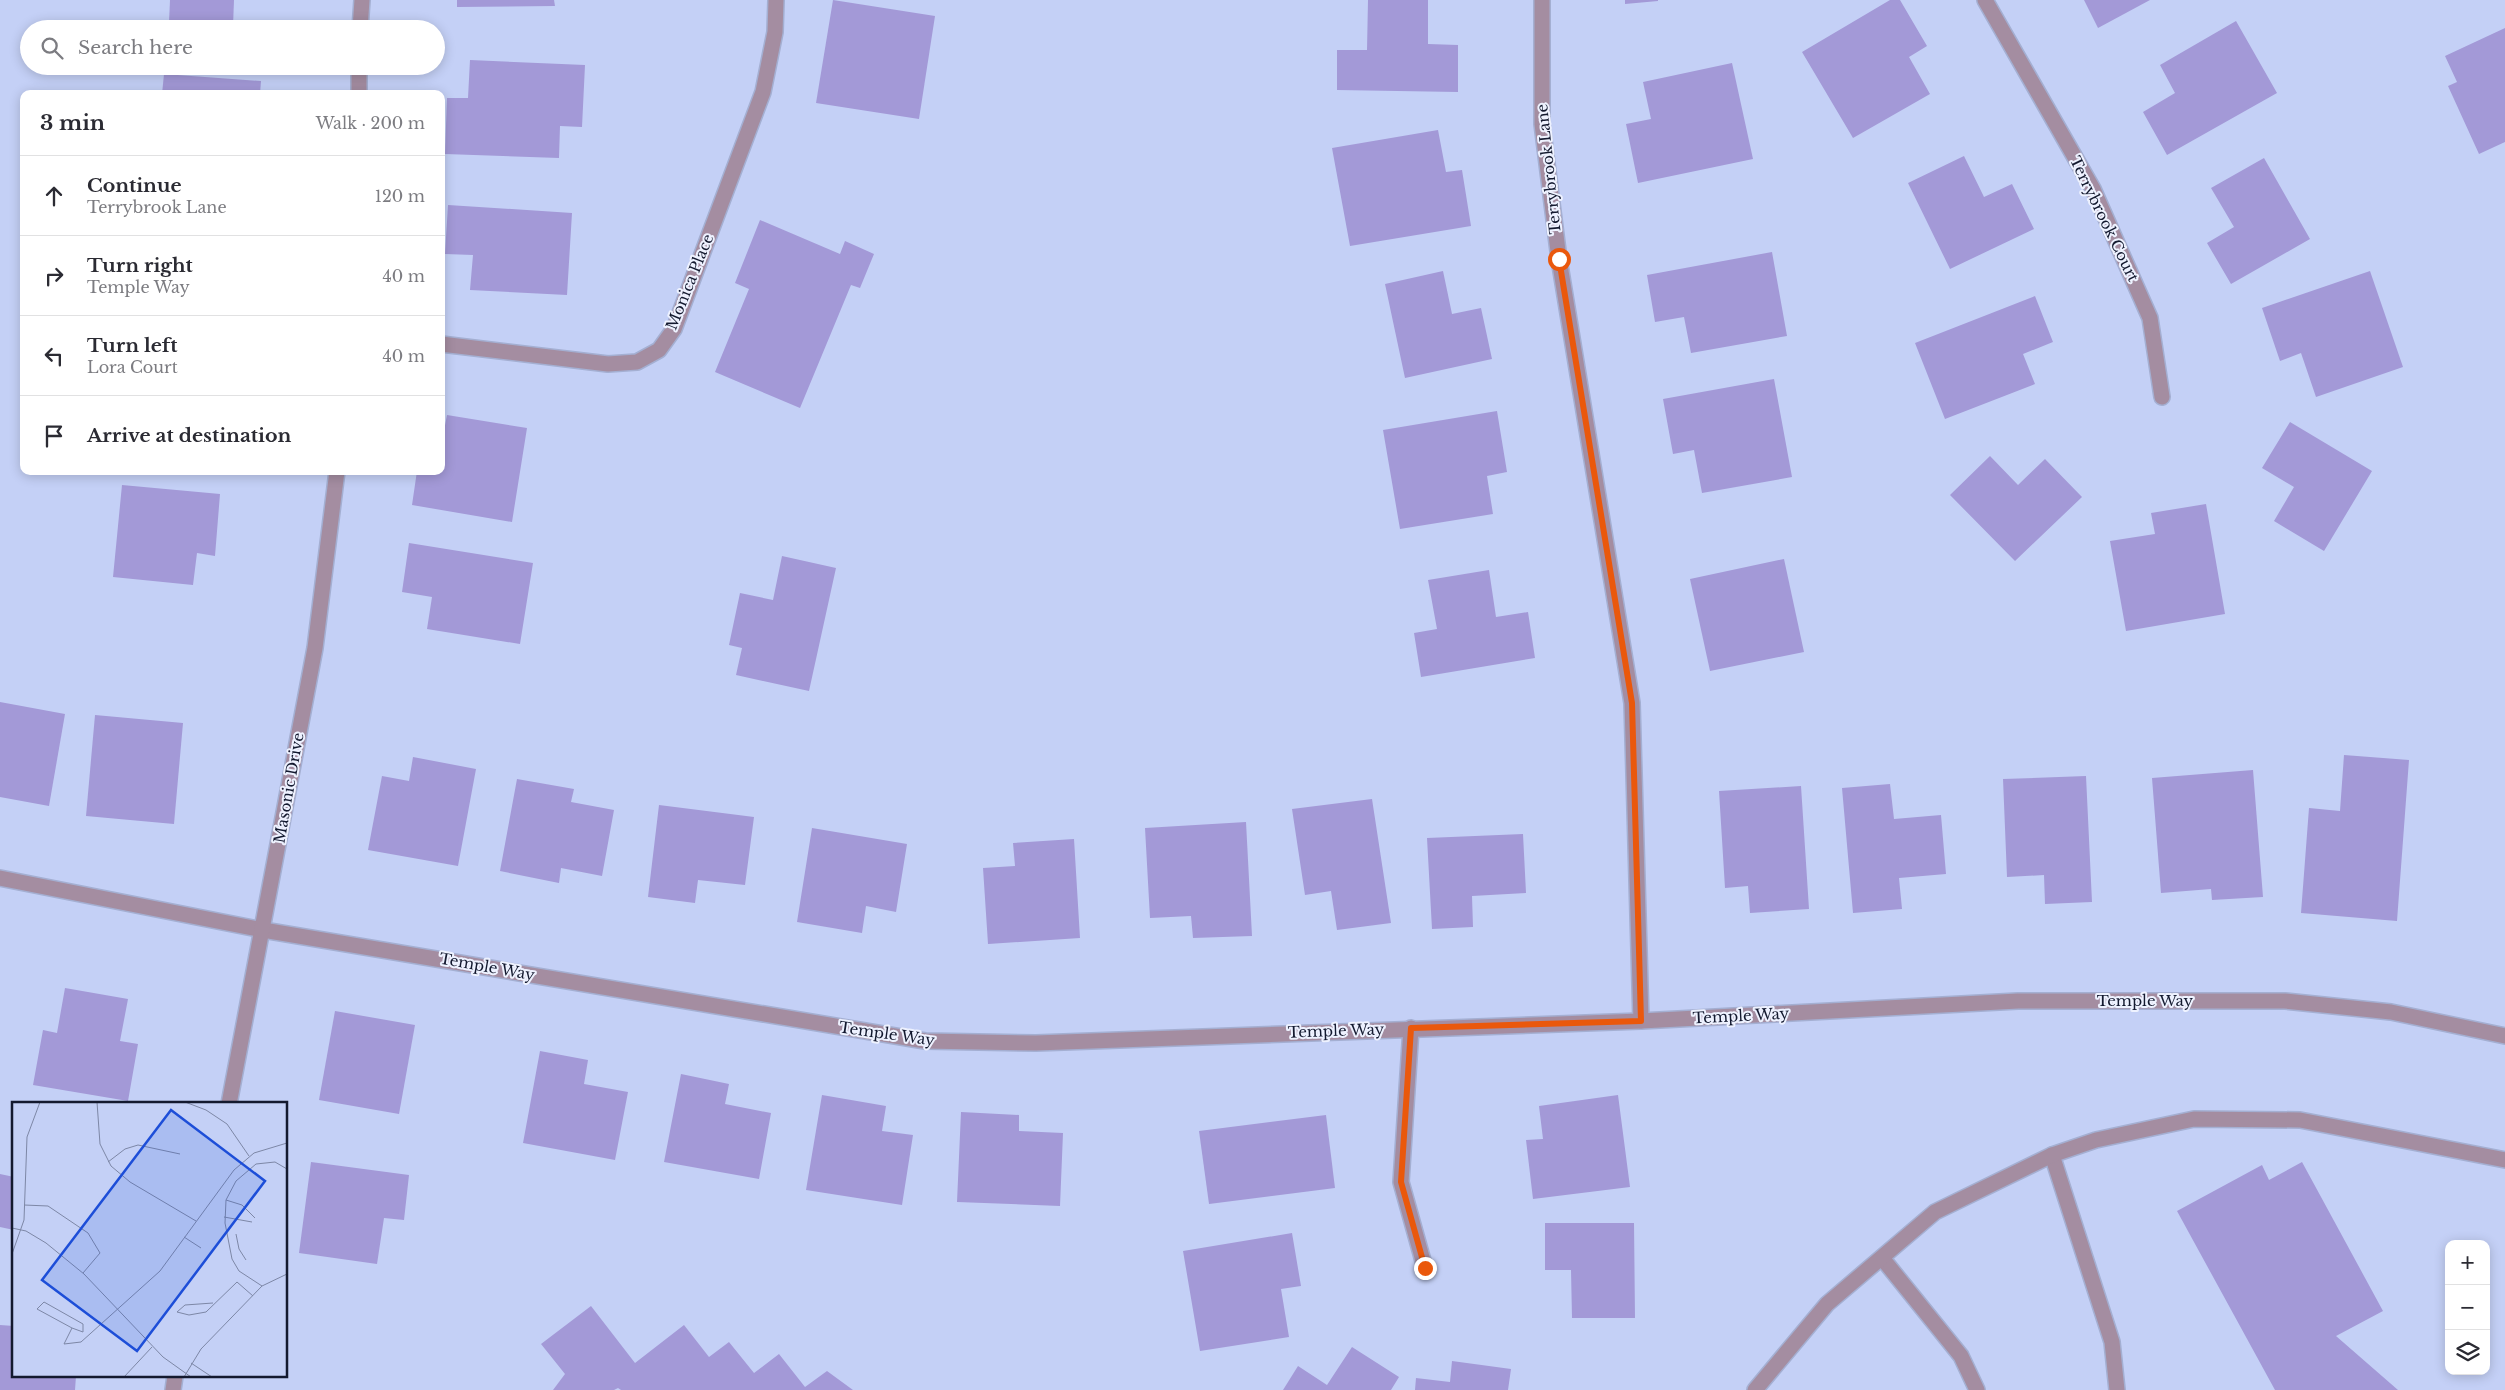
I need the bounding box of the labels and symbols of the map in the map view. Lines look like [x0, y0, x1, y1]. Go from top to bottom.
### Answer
street label: Terrybrook Lane [1532, 103, 1565, 235]
street label: Terrybrook Court [2066, 153, 2143, 285]
street label: Monica Place [662, 231, 717, 333]
route start [1548, 248, 1571, 271]
street label: Masonic Drive [269, 731, 308, 845]
street label: Temple Way [438, 949, 537, 984]
street label: Temple Way [2097, 991, 2194, 1010]
street label: Temple Way [1692, 1003, 1790, 1028]
street label: Temple Way [838, 1017, 937, 1050]
street label: Temple Way [1287, 1019, 1385, 1042]
inset map [12, 1102, 288, 1378]
route end [1414, 1257, 1437, 1280]

